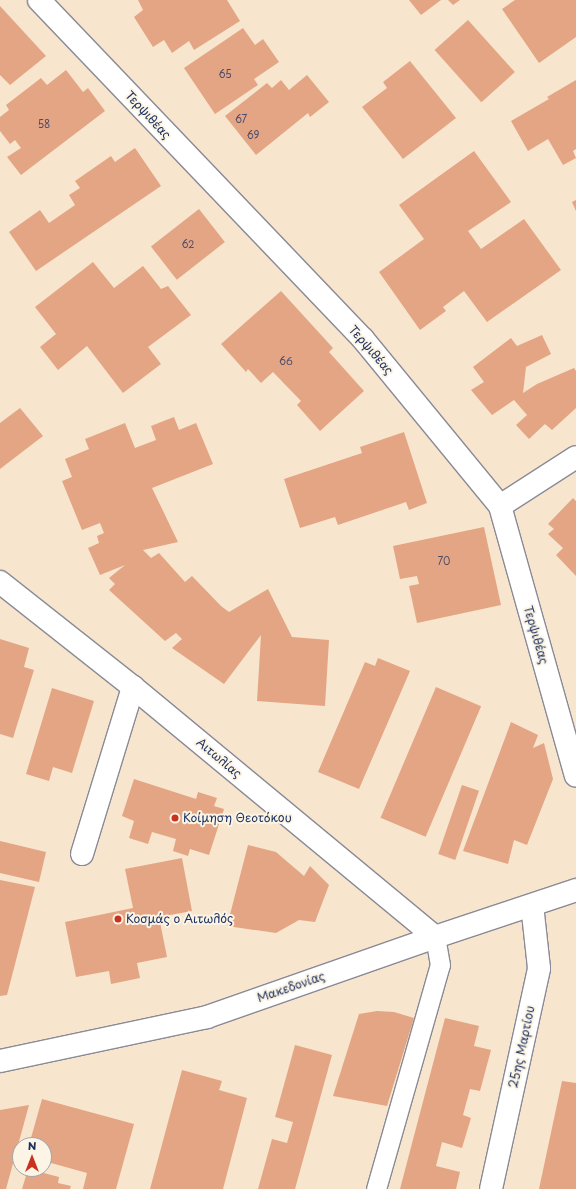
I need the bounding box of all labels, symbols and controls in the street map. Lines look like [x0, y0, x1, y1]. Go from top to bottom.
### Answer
house number: 65 [218, 68, 232, 80]
street label: Τερψιθέας [122, 88, 174, 142]
house number: 67 [235, 113, 247, 125]
house number: 58 [38, 118, 50, 130]
house number: 69 [247, 129, 259, 141]
house number: 62 [181, 238, 195, 250]
street label: Τερψιθέας [346, 323, 396, 377]
house number: 66 [279, 355, 293, 367]
house number: 70 [438, 555, 450, 567]
street label: Τερψιθέας [521, 604, 551, 666]
street label: Αιτωλίας [194, 735, 244, 781]
place label: Κοίμηση Θεοτόκου [183, 811, 293, 825]
marker: Κοίμηση Θεοτόκου [170, 813, 180, 823]
place label: Κοσμάς ο Αιτωλός [126, 912, 233, 926]
marker: Κοσμάς ο Αιτωλός [113, 914, 123, 924]
street label: Μακεδονίας [255, 969, 327, 1005]
street label: 25ης Μαρτίου [506, 1005, 538, 1089]
north arrow [12, 1137, 52, 1177]
text: N [28, 1137, 36, 1154]

